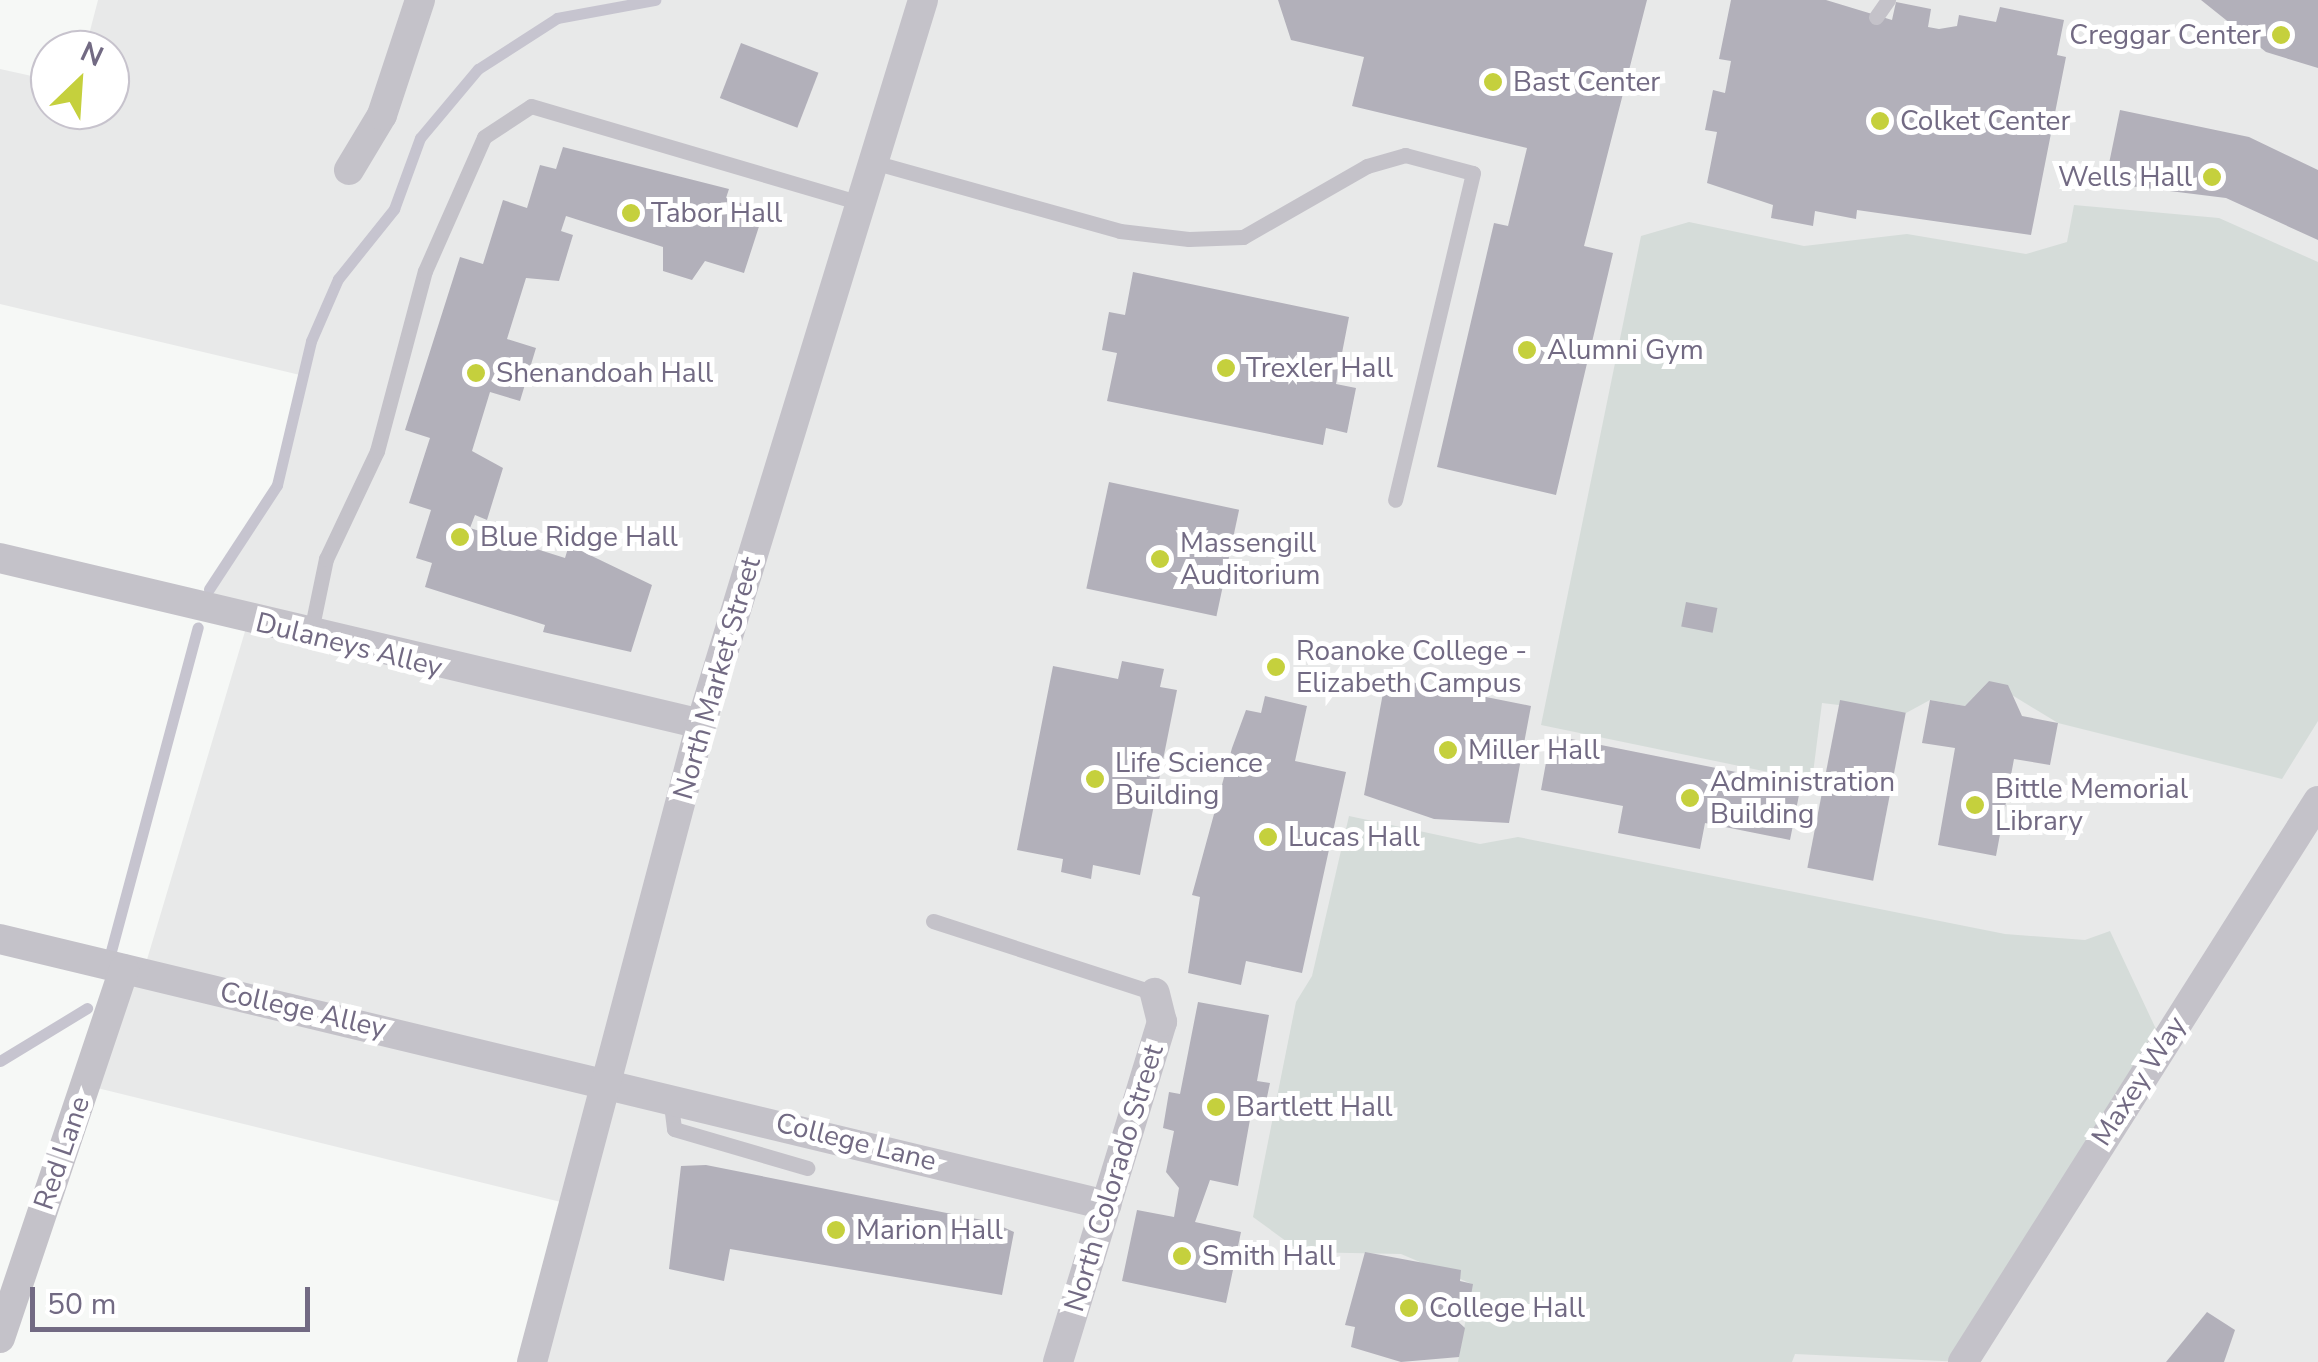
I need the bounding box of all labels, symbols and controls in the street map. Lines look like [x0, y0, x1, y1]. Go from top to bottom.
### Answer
place label: Creggar Center [2069, 18, 2261, 52]
marker: Creggar Center [2270, 24, 2292, 46]
north arrow [30, 30, 130, 130]
text: N [74, 33, 109, 76]
place label: Bast Center [1513, 65, 1660, 99]
marker: Bast Center [1482, 71, 1504, 93]
place label: Colket Center [1900, 104, 2070, 138]
marker: Colket Center [1869, 110, 1891, 132]
place label: Wells Hall [2058, 160, 2192, 194]
marker: Wells Hall [2201, 166, 2223, 188]
place label: Tabor Hall [651, 196, 782, 230]
marker: Tabor Hall [620, 202, 642, 224]
place label: Alumni Gym [1547, 333, 1704, 367]
marker: Alumni Gym [1516, 339, 1538, 361]
place label: Trexler Hall [1246, 351, 1393, 385]
place label: Shenandoah Hall [496, 356, 713, 390]
marker: Trexler Hall [1215, 357, 1237, 379]
marker: Shenandoah Hall [465, 362, 487, 384]
place label: Blue Ridge Hall [480, 520, 678, 554]
marker: Blue Ridge Hall [449, 526, 471, 548]
place label: Massengill Auditorium [1180, 526, 1320, 592]
marker: Massengill Auditorium [1149, 548, 1171, 570]
street label: North Market Street [666, 553, 768, 803]
street label: Dulaneys Alley [252, 606, 446, 684]
place label: Roanoke College - Elizabeth Campus [1296, 634, 1527, 700]
marker: Roanoke College - Elizabeth Campus [1265, 656, 1287, 678]
place label: Miller Hall [1468, 733, 1600, 767]
marker: Miller Hall [1437, 739, 1459, 761]
place label: Life Science Building [1115, 746, 1263, 812]
place label: Administration Building [1710, 765, 1895, 831]
marker: Life Science Building [1084, 768, 1106, 790]
place label: Bittle Memorial Library [1995, 772, 2188, 838]
marker: Administration Building [1679, 787, 1701, 809]
marker: Bittle Memorial Library [1964, 794, 1986, 816]
place label: Lucas Hall [1288, 820, 1420, 854]
marker: Lucas Hall [1257, 826, 1279, 848]
street label: College Alley [217, 975, 389, 1045]
street label: Maxey Way [2085, 1010, 2193, 1152]
street label: North Colorado Street [1057, 1040, 1171, 1316]
place label: Bartlett Hall [1236, 1090, 1393, 1124]
street label: Red Lane [27, 1092, 97, 1214]
marker: Bartlett Hall [1205, 1096, 1227, 1118]
street label: College Lane [772, 1106, 940, 1178]
place label: Marion Hall [856, 1213, 1003, 1247]
marker: Marion Hall [825, 1219, 847, 1241]
place label: Smith Hall [1202, 1239, 1335, 1273]
marker: Smith Hall [1171, 1245, 1193, 1267]
scale bar [35, 1267, 315, 1329]
text: 50 m [47, 1284, 116, 1325]
place label: College Hall [1429, 1291, 1585, 1325]
marker: College Hall [1398, 1297, 1420, 1319]

